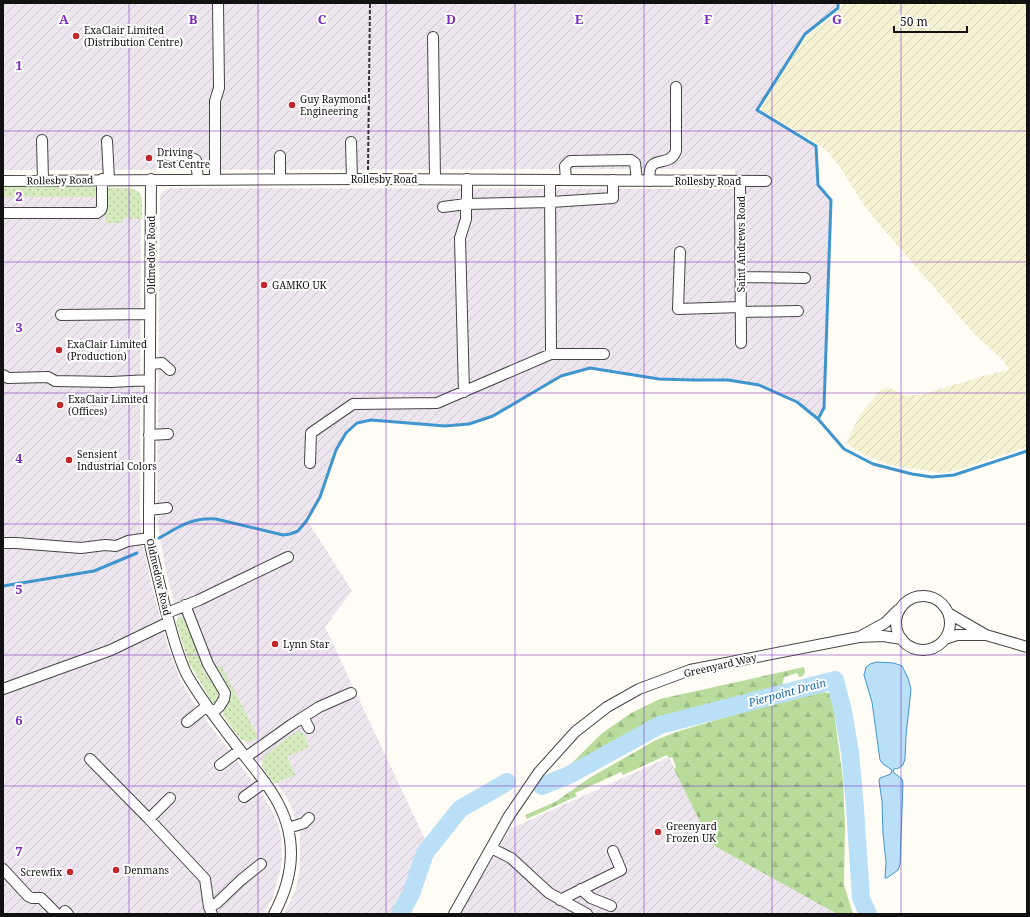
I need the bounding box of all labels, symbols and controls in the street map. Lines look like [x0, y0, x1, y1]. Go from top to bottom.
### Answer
scale bar [894, 8, 967, 34]
text: A [59, 10, 69, 28]
text: B [189, 10, 198, 28]
text: C [318, 10, 327, 28]
text: D [446, 10, 456, 28]
text: E [575, 10, 584, 28]
text: F [704, 10, 712, 28]
text: G [832, 10, 842, 28]
text: 50 m [900, 13, 928, 30]
place label: ExaClair Limited (Distribution Centre) [84, 23, 183, 49]
marker: ExaClair Limited (Distribution Centre) [71, 31, 81, 41]
text: 1 [15, 56, 23, 74]
place label: Guy Raymond Engineering [300, 92, 367, 118]
marker: Guy Raymond Engineering [287, 100, 297, 110]
place label: Driving Test Centre [157, 145, 210, 171]
marker: Driving Test Centre [144, 153, 154, 163]
street label: Rollesby Road [27, 172, 93, 188]
street label: Rollesby Road [351, 172, 417, 186]
street label: Rollesby Road [675, 174, 741, 188]
text: 2 [15, 187, 23, 205]
street label: Saint Andrews Road [734, 196, 748, 292]
street label: Oldmedow Road [144, 216, 158, 294]
place label: GAMKO UK [272, 278, 328, 292]
marker: GAMKO UK [259, 280, 269, 290]
text: 3 [15, 318, 23, 336]
place label: ExaClair Limited (Production) [67, 337, 147, 363]
marker: ExaClair Limited (Production) [54, 345, 64, 355]
place label: ExaClair Limited (Offices) [68, 392, 148, 418]
marker: ExaClair Limited (Offices) [55, 400, 65, 410]
place label: Sensient Industrial Colors [77, 447, 157, 473]
text: 4 [15, 449, 23, 467]
marker: Sensient Industrial Colors [64, 455, 74, 465]
street label: Oldmedow Road [143, 537, 175, 617]
text: 5 [15, 580, 23, 598]
place label: Lynn Star [283, 637, 330, 651]
marker: Lynn Star [270, 639, 280, 649]
street label: Greenyard Way [682, 650, 758, 680]
water label: Pierpoint Drain [746, 674, 828, 710]
text: 6 [15, 711, 23, 729]
place label: Greenyard Frozen UK [666, 819, 717, 845]
marker: Greenyard Frozen UK [653, 827, 663, 837]
text: 7 [15, 842, 23, 860]
place label: Denmans [124, 863, 170, 877]
place label: Screwfix [21, 865, 62, 879]
marker: Denmans [111, 865, 121, 875]
marker: Screwfix [65, 867, 75, 877]

